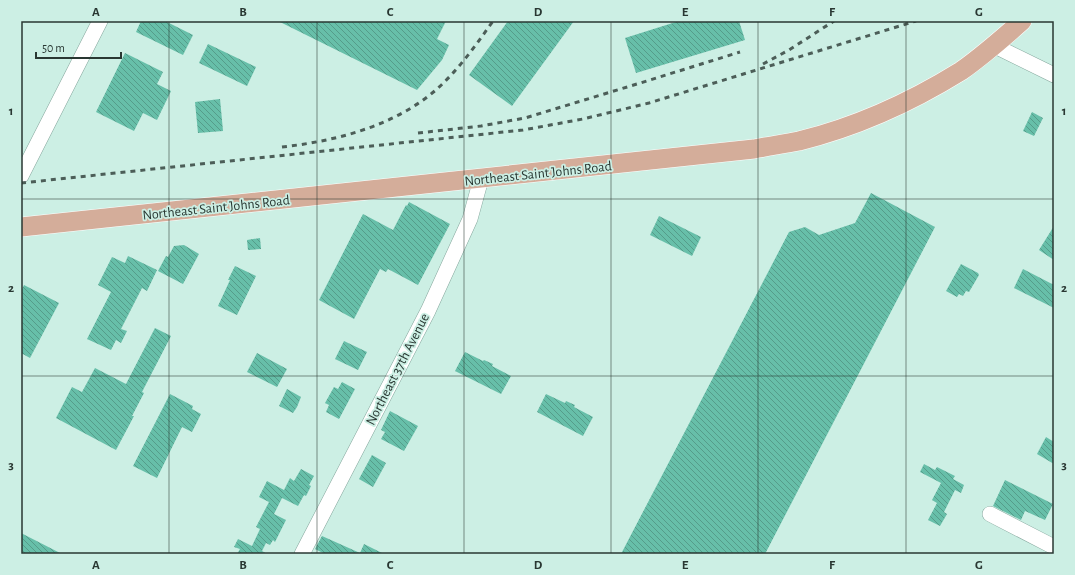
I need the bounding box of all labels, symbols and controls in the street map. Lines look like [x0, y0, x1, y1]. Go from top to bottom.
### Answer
text: A [92, 6, 100, 19]
text: B [239, 6, 247, 19]
text: C [387, 6, 394, 19]
text: D [534, 6, 543, 19]
text: E [682, 6, 689, 19]
text: F [829, 6, 836, 19]
text: G [975, 6, 983, 19]
scale bar [36, 34, 121, 60]
text: 50 m [42, 42, 65, 54]
text: 1 [9, 105, 13, 118]
text: 1 [1062, 105, 1066, 118]
street label: Northeast Saint Johns Road [464, 159, 612, 189]
street label: Northeast Saint Johns Road [142, 193, 290, 223]
text: 2 [8, 282, 14, 295]
text: 2 [1061, 282, 1067, 295]
street label: Northeast 37th Avenue [364, 311, 432, 428]
text: 3 [8, 459, 14, 472]
text: 3 [1061, 459, 1067, 472]
text: A [92, 559, 100, 572]
text: B [239, 559, 247, 572]
text: C [387, 559, 394, 572]
text: D [534, 559, 543, 572]
text: E [682, 559, 689, 572]
text: F [829, 559, 836, 572]
text: G [975, 559, 983, 572]

